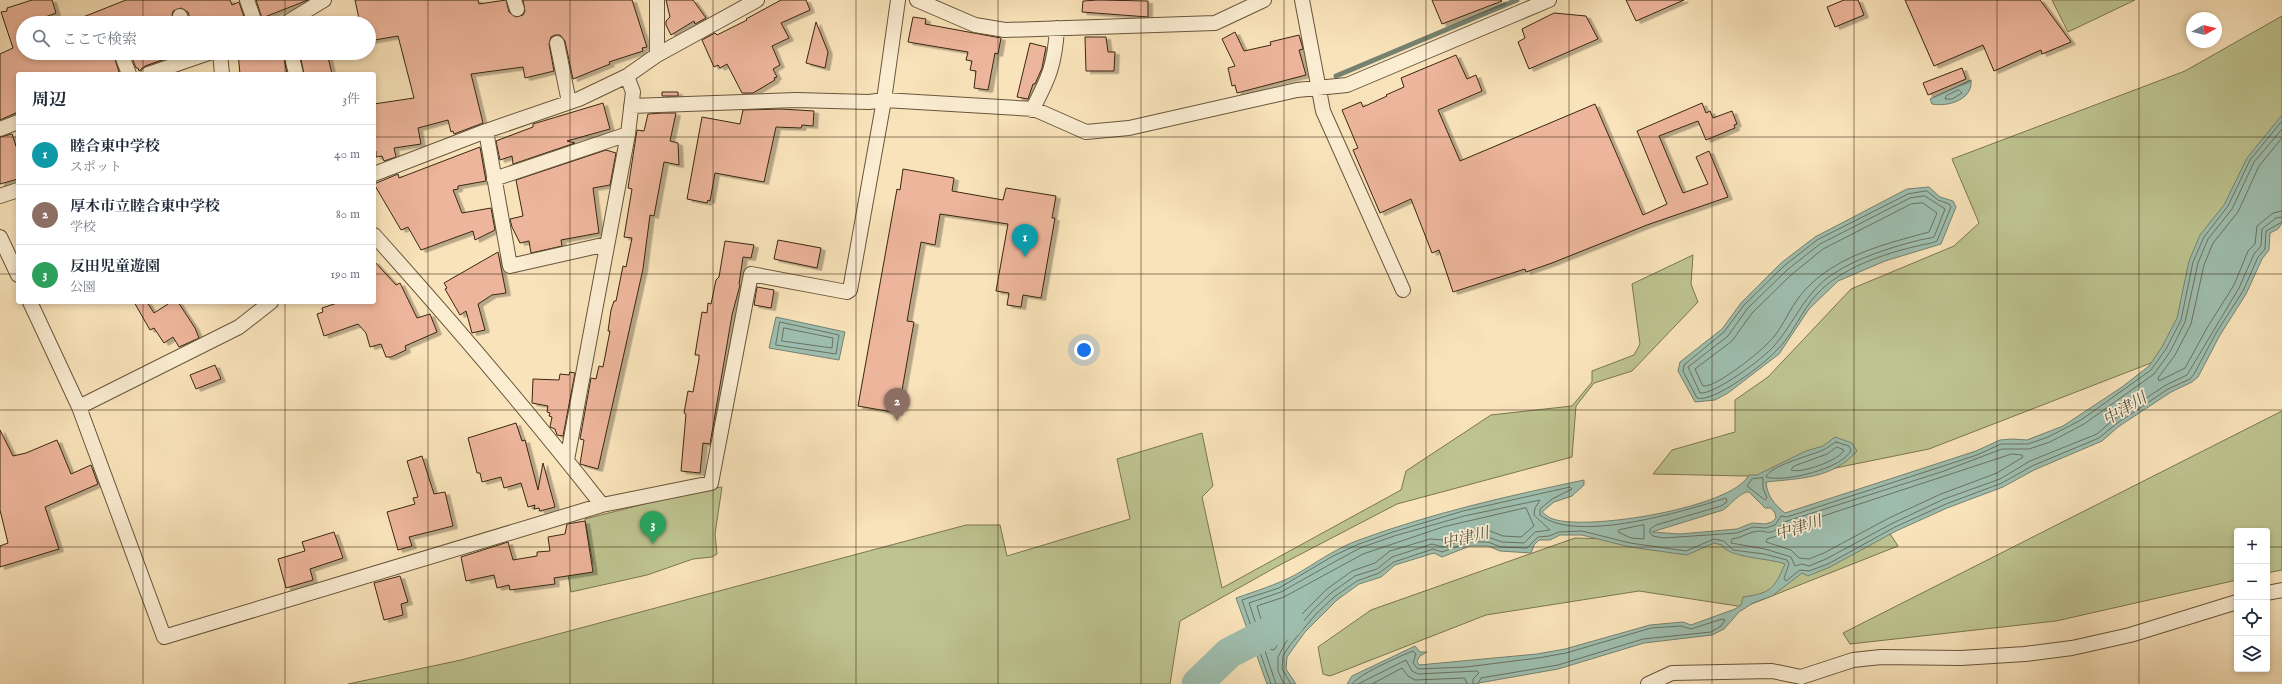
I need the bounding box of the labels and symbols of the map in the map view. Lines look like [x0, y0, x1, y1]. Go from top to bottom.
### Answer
north arrow [2186, 12, 2222, 48]
pin: 1 [1012, 224, 1038, 257]
your location [1074, 340, 1094, 360]
pin: 2 [884, 388, 910, 421]
water label: 中津川 [2099, 388, 2152, 431]
pin: 3 [640, 511, 666, 544]
water label: 中津川 [1773, 511, 1826, 546]
water label: 中津川 [1440, 523, 1493, 554]

